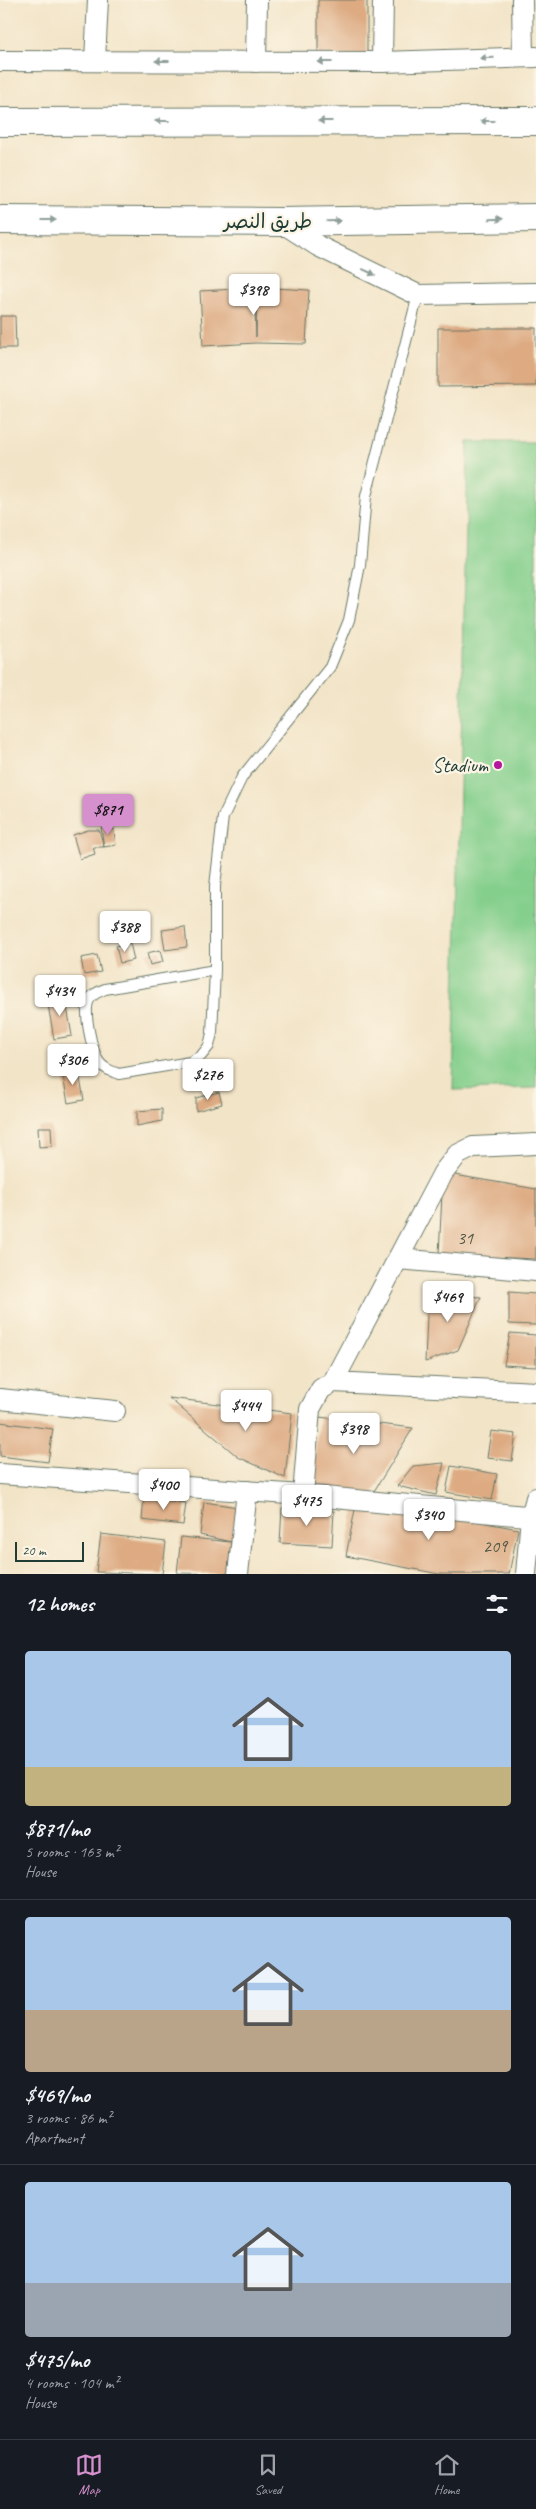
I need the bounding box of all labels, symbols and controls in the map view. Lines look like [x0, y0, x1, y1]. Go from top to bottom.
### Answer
one-way arrow [479, 54, 495, 62]
one-way arrow [154, 57, 170, 65]
one-way arrow [317, 58, 333, 66]
one-way arrow [154, 117, 170, 125]
one-way arrow [317, 117, 333, 125]
one-way arrow [479, 117, 495, 125]
street label: طريق النصر [222, 209, 312, 234]
one-way arrow [488, 215, 504, 223]
one-way arrow [41, 216, 57, 224]
one-way arrow [326, 217, 342, 225]
one-way arrow [362, 269, 376, 277]
pin: $398 [224, 274, 284, 316]
text: $398 [240, 280, 268, 300]
place label: Stadium [432, 753, 489, 778]
marker: Stadium [492, 759, 504, 771]
pin: $871 [78, 794, 138, 836]
text: $871 [94, 800, 122, 820]
pin: $388 [95, 910, 155, 953]
text: $388 [111, 917, 139, 937]
pin: $434 [30, 974, 90, 1017]
text: $434 [46, 981, 74, 1001]
pin: $306 [43, 1044, 103, 1086]
text: $306 [58, 1050, 88, 1070]
pin: $276 [178, 1058, 238, 1101]
text: $276 [193, 1065, 223, 1085]
house number: 31 [457, 1227, 474, 1249]
pin: $469 [418, 1280, 478, 1323]
text: $469 [434, 1287, 462, 1307]
pin: $444 [216, 1390, 276, 1432]
text: $444 [232, 1396, 260, 1416]
pin: $398 [324, 1412, 384, 1455]
text: $398 [340, 1419, 368, 1439]
pin: $400 [134, 1468, 194, 1511]
text: $400 [150, 1475, 178, 1495]
pin: $475 [277, 1484, 337, 1527]
text: $475 [293, 1491, 321, 1511]
pin: $340 [399, 1498, 459, 1541]
text: $340 [415, 1505, 443, 1525]
house number: 209 [483, 1535, 509, 1557]
scale bar [15, 1539, 84, 1562]
text: 20 m [22, 1542, 46, 1559]
icon: filters [483, 1590, 511, 1618]
text: 12 homes [25, 1591, 94, 1617]
icon: home [223, 1684, 313, 1774]
text: $871/mo [25, 1816, 90, 1842]
text: 5 rooms · 163 m² [25, 1842, 119, 1862]
text: House [25, 1862, 56, 1882]
icon: home [223, 1949, 313, 2039]
text: $469/mo [25, 2082, 90, 2108]
text: 3 rooms · 86 m² [25, 2108, 111, 2128]
text: Apartment [25, 2128, 84, 2148]
icon: home [223, 2214, 313, 2304]
text: $475/mo [25, 2347, 89, 2373]
text: 4 rooms · 104 m² [25, 2373, 119, 2393]
text: House [25, 2393, 56, 2413]
tab: Map [75, 2451, 103, 2498]
tab: Saved [254, 2451, 282, 2498]
tab: Home [433, 2451, 461, 2498]

